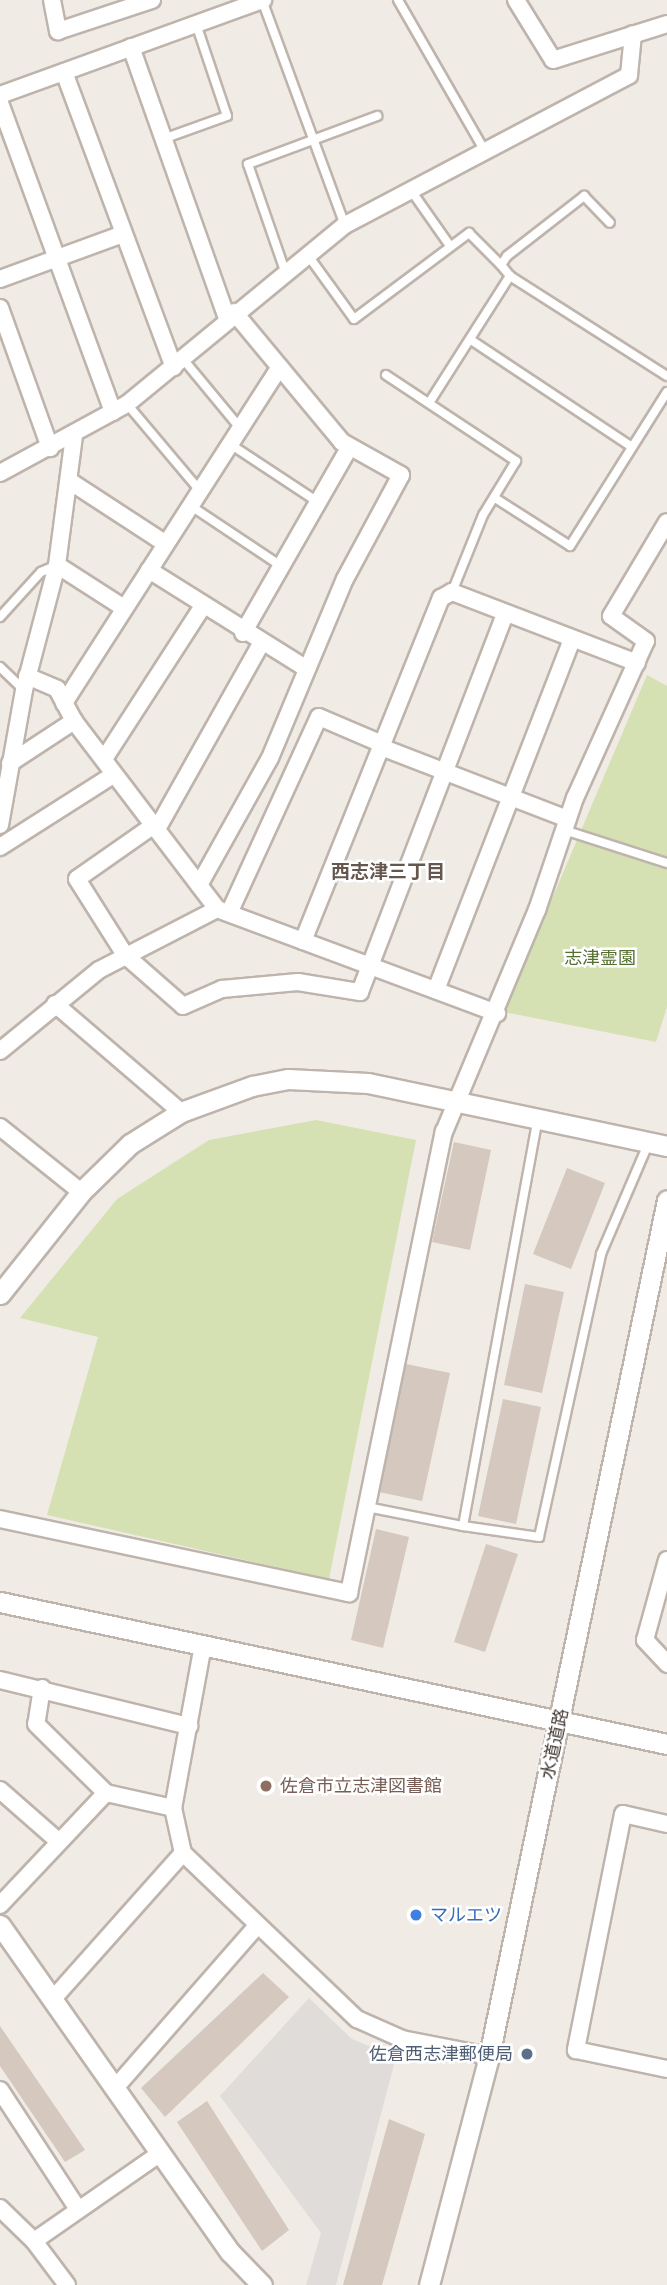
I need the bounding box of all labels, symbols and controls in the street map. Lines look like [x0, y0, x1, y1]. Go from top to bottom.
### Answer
district label: 西志津三丁目 [331, 862, 445, 884]
park label: 志津霊園 [564, 947, 636, 969]
street label: 水道道路 [537, 1707, 573, 1781]
place label: 佐倉市立志津図書館 [280, 1775, 442, 1797]
marker: 佐倉市立志津図書館 [258, 1778, 274, 1794]
place label: マルエツ [430, 1904, 502, 1926]
marker: マルエツ [408, 1907, 424, 1923]
place label: 佐倉西志津郵便局 [369, 2043, 513, 2065]
marker: 佐倉西志津郵便局 [519, 2046, 535, 2062]

